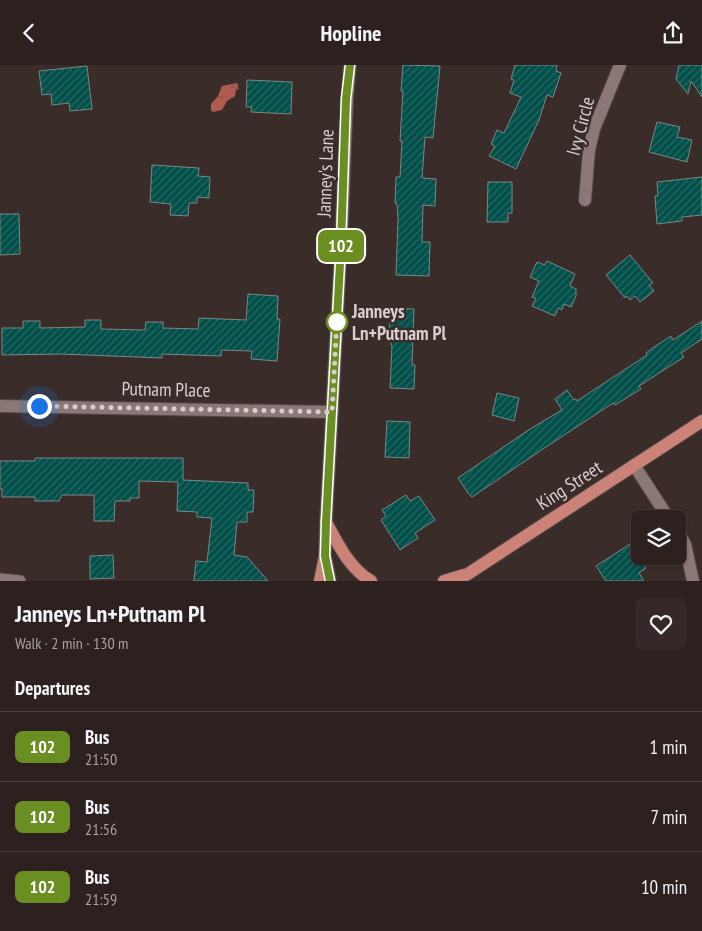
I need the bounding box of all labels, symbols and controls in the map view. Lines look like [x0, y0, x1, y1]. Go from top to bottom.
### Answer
icon: back [15, 19, 43, 47]
text: Hopline [321, 19, 381, 47]
icon: share [659, 19, 687, 47]
street label: Ivy Circle [561, 94, 599, 158]
street label: Janney's Lane [311, 129, 339, 218]
line badge: 102 [312, 230, 370, 262]
text: 102 [328, 234, 354, 257]
place label: Janneys Ln+Putnam Pl [351, 299, 447, 345]
marker: Janneys Ln+Putnam Pl [326, 311, 348, 333]
street label: Putnam Place [121, 376, 211, 402]
your location [27, 394, 52, 419]
street label: King Street [532, 455, 607, 515]
map controls [631, 510, 686, 565]
button: layers [631, 510, 686, 565]
text: Janneys Ln+Putnam Pl [15, 598, 205, 629]
button: heart [635, 598, 687, 650]
text: Walk · 2 min · 130 m [15, 633, 128, 653]
text: Departures [15, 676, 90, 700]
text: Bus [85, 725, 109, 749]
text: 102 [30, 735, 55, 758]
text: 1 min [650, 735, 687, 759]
text: 21:50 [85, 749, 117, 769]
text: Bus [85, 795, 109, 819]
text: 102 [30, 805, 55, 828]
text: 7 min [650, 805, 687, 829]
text: 21:56 [85, 819, 117, 839]
text: Bus [85, 865, 109, 889]
text: 102 [30, 875, 55, 898]
text: 10 min [641, 875, 687, 899]
text: 21:59 [85, 889, 117, 909]

